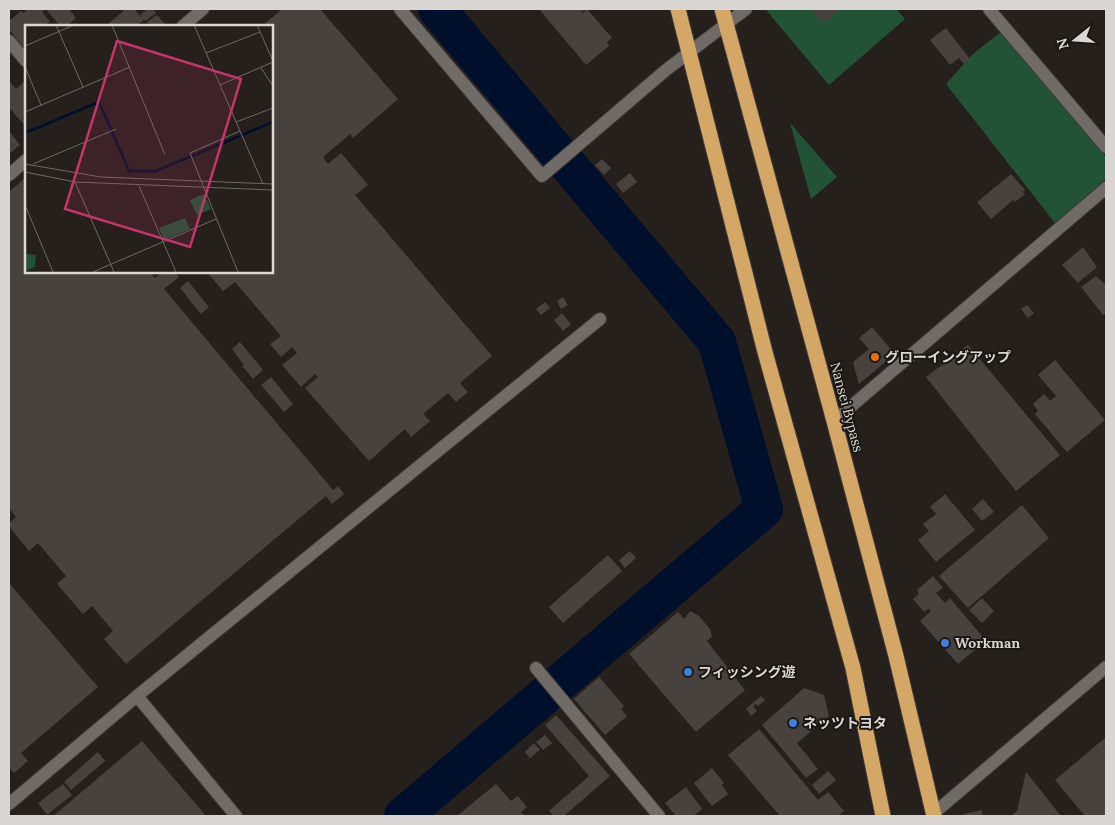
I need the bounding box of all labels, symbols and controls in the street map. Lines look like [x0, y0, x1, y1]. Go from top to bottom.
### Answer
north arrow [1050, 15, 1100, 65]
inset map [25, 25, 272, 272]
text: N [1052, 36, 1073, 52]
place label: グローイングアップ [885, 348, 1011, 366]
marker: グローイングアップ [869, 351, 881, 363]
street label: Nansei Bypass [826, 360, 868, 454]
place label: Workman [955, 634, 1020, 652]
marker: Workman [939, 637, 951, 649]
place label: フィッシング遊 [698, 663, 796, 681]
marker: フィッシング遊 [682, 666, 694, 678]
place label: ネッツトヨタ [803, 714, 887, 732]
marker: ネッツトヨタ [787, 717, 799, 729]

